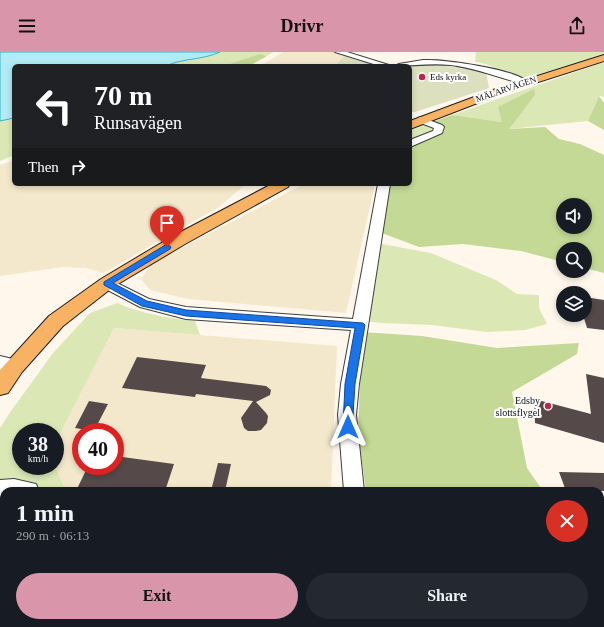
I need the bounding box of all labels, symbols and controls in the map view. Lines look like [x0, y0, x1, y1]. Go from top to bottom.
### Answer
icon: menu [16, 15, 38, 37]
icon: share [566, 15, 588, 37]
text: Drivr [281, 16, 323, 36]
marker: Eds kyrka [417, 72, 427, 82]
place label: Eds kyrka [430, 72, 466, 82]
street label: MÄLARVÄGEN [474, 74, 538, 104]
icon: left [28, 80, 80, 132]
text: 70 m [94, 80, 152, 111]
text: Runsavägen [94, 113, 182, 133]
icon: right [67, 156, 89, 178]
text: Then [28, 159, 59, 175]
map controls [556, 198, 592, 322]
button: sound [556, 198, 592, 234]
pin [150, 206, 184, 247]
icon: arrive [156, 212, 178, 234]
button: search [556, 242, 592, 278]
button: layers [556, 286, 592, 322]
place label: Edsby slottsflygel [496, 395, 540, 418]
marker: Edsby slottsflygel [543, 401, 553, 411]
position arrow [327, 406, 369, 448]
speed limit sign: 40 [72, 423, 124, 475]
text: 38 [28, 433, 48, 455]
text: km/h [28, 453, 48, 464]
text: 1 min [16, 500, 74, 526]
button: close [546, 500, 588, 542]
text: 290 m · 06:13 [16, 528, 89, 543]
button: Exit [16, 573, 298, 619]
button: Share [306, 573, 588, 619]

